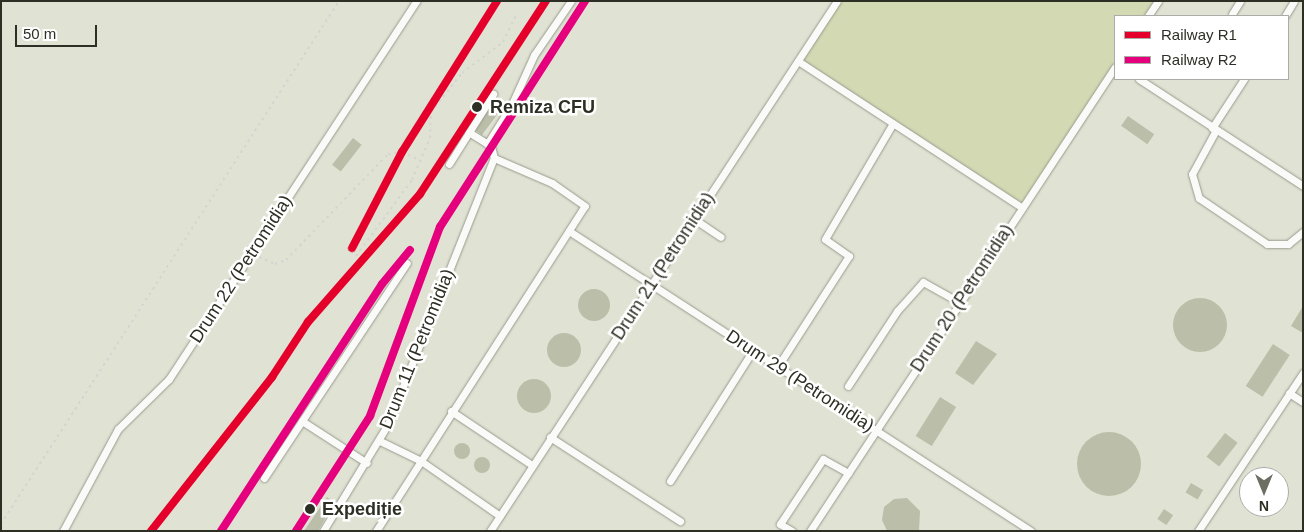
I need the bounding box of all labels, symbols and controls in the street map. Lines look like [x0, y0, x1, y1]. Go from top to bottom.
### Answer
scale bar [18, 15, 100, 47]
legend [1114, 15, 1289, 80]
text: 50 m [23, 25, 56, 42]
text: Railway R1 [1161, 26, 1237, 43]
text: Railway R2 [1161, 51, 1237, 68]
place label: Remiza CFU [490, 96, 595, 118]
marker: Remiza CFU [468, 98, 486, 116]
street label: Drum 21 (Petromidia) [607, 188, 719, 344]
street label: Drum 22 (Petromidia) [185, 191, 297, 347]
street label: Drum 20 (Petromidia) [906, 220, 1018, 376]
street label: Drum 11 (Petromidia) [375, 266, 459, 432]
street label: Drum 29 (Petromidia) [722, 325, 878, 437]
north arrow [1239, 467, 1289, 517]
place label: Expediție [322, 498, 402, 520]
text: N [1259, 498, 1269, 514]
marker: Expediție [301, 500, 319, 518]

